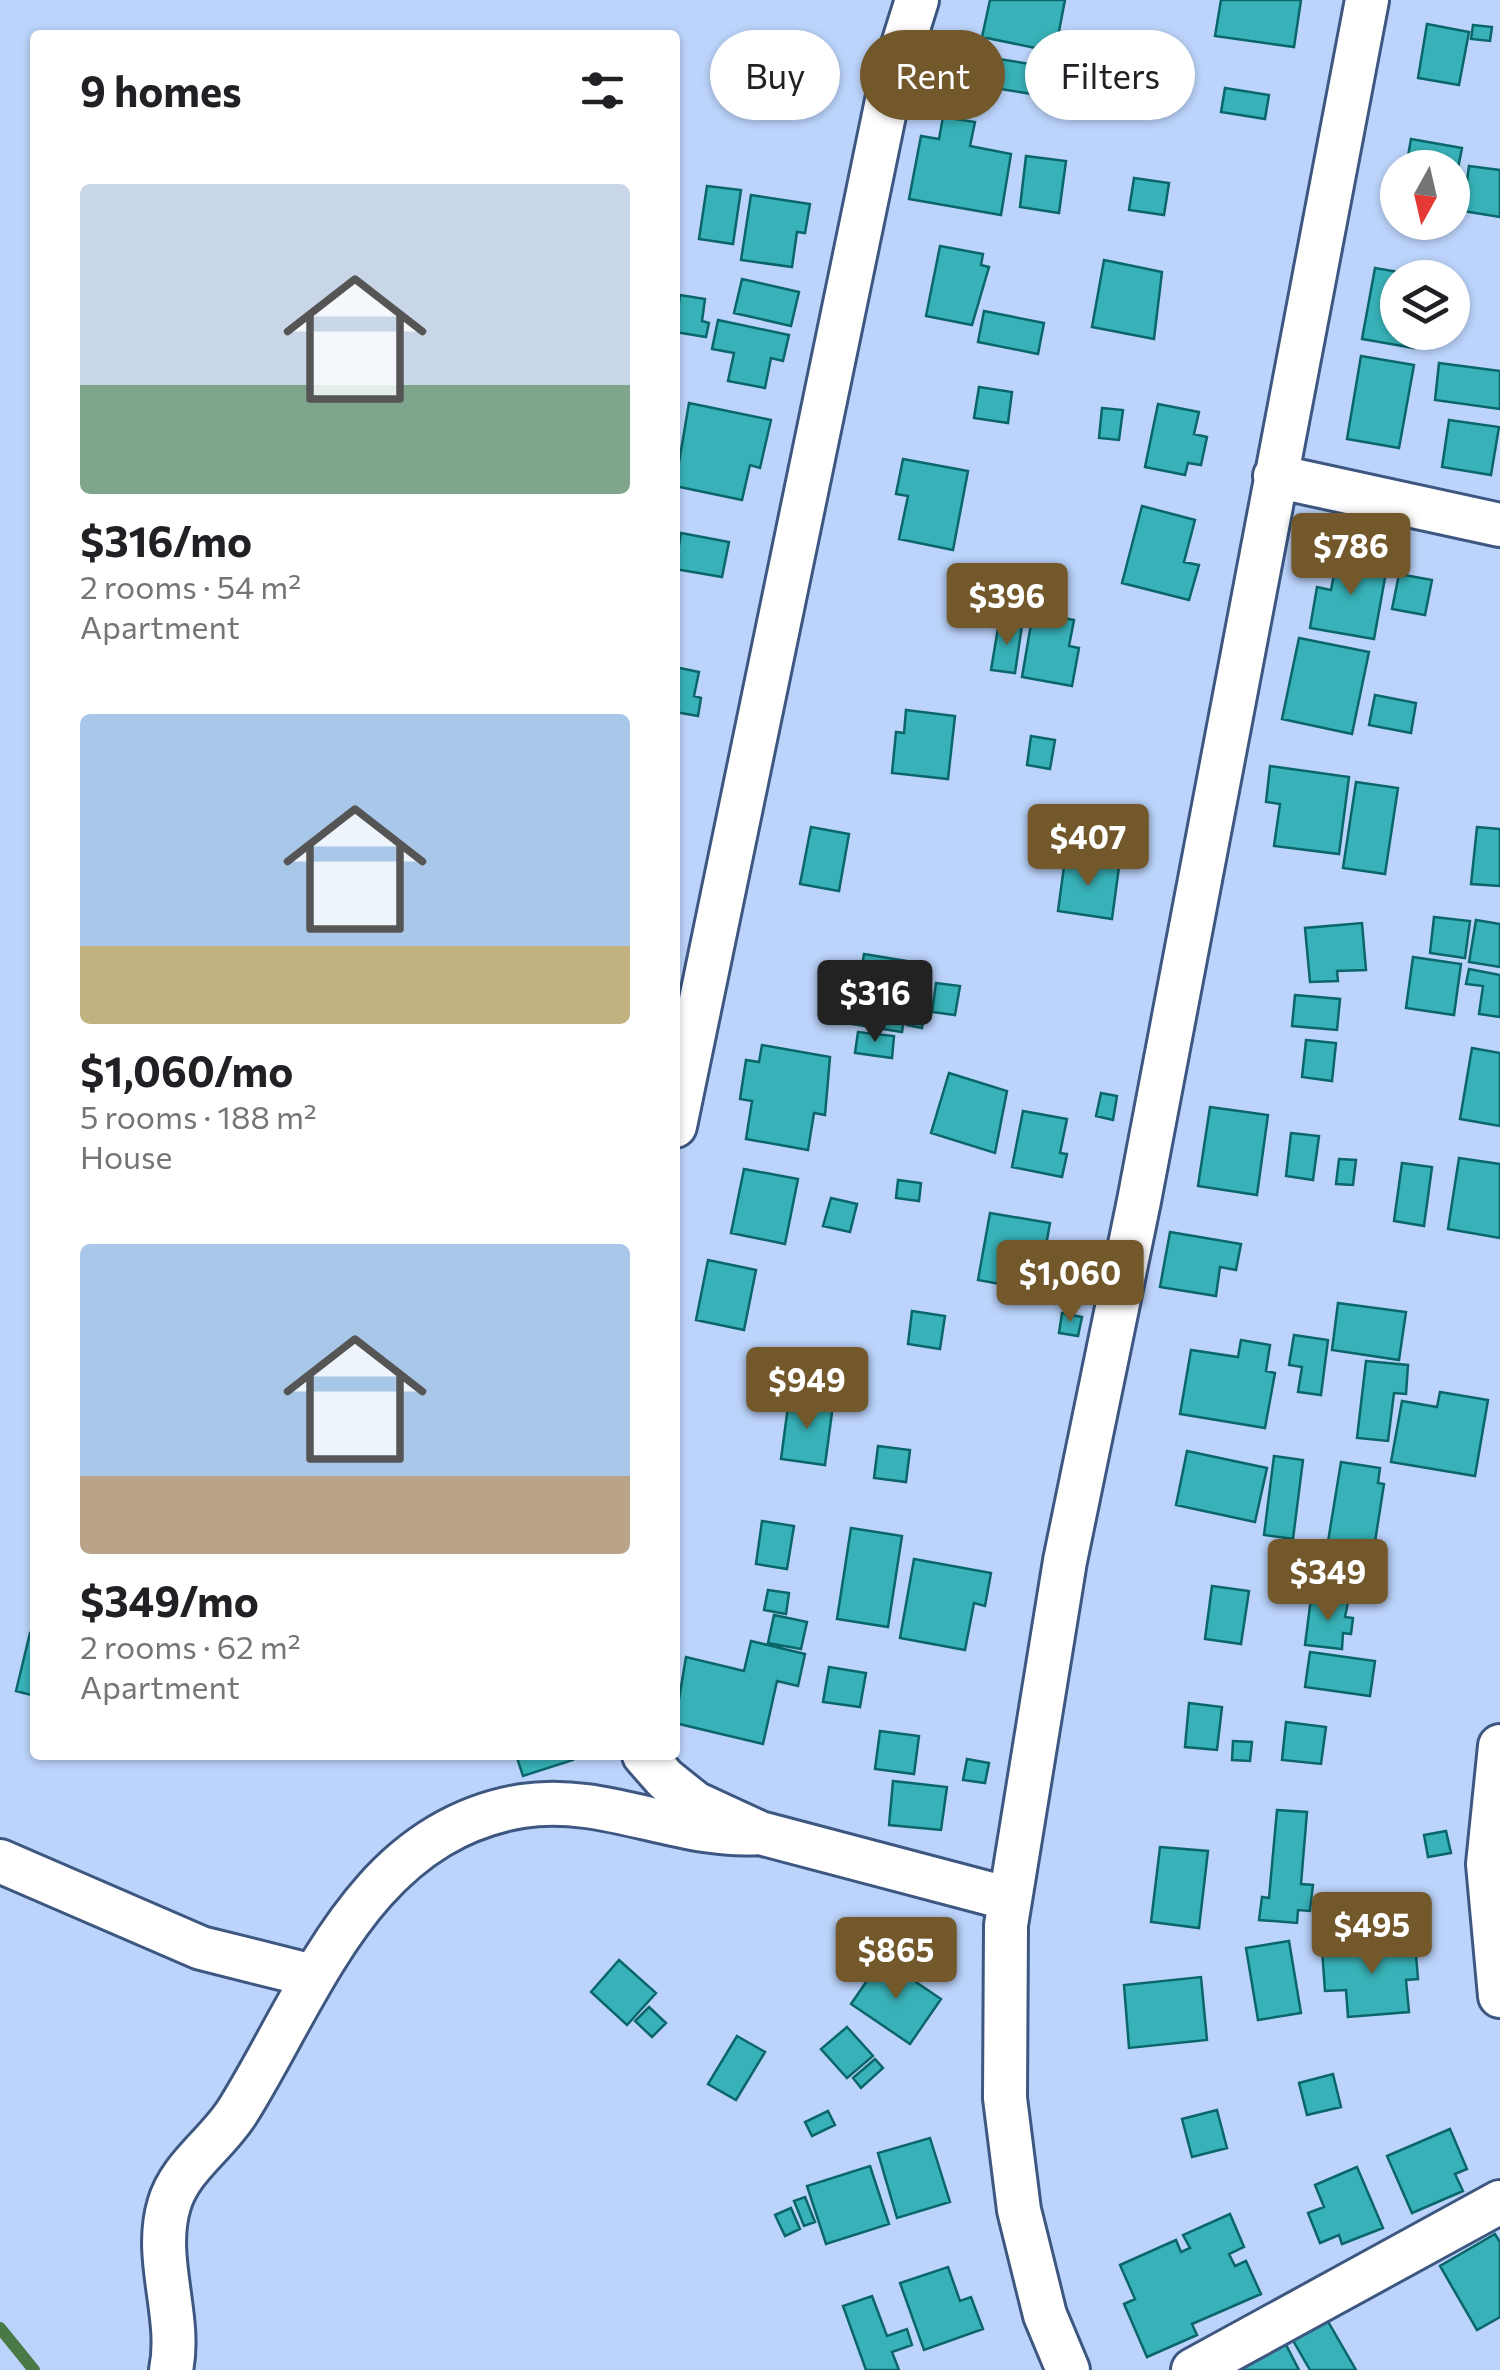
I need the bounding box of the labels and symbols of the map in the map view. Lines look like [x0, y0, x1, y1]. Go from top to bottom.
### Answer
north arrow [1380, 150, 1470, 240]
pin: $786 [1292, 513, 1410, 598]
pin: $396 [948, 563, 1066, 648]
pin: $407 [1029, 804, 1147, 889]
pin: $316 [816, 960, 934, 1045]
pin: $1,060 [989, 1240, 1151, 1325]
pin: $949 [748, 1347, 866, 1432]
pin: $349 [1269, 1539, 1387, 1624]
pin: $495 [1313, 1892, 1431, 1977]
pin: $865 [837, 1917, 955, 2002]

